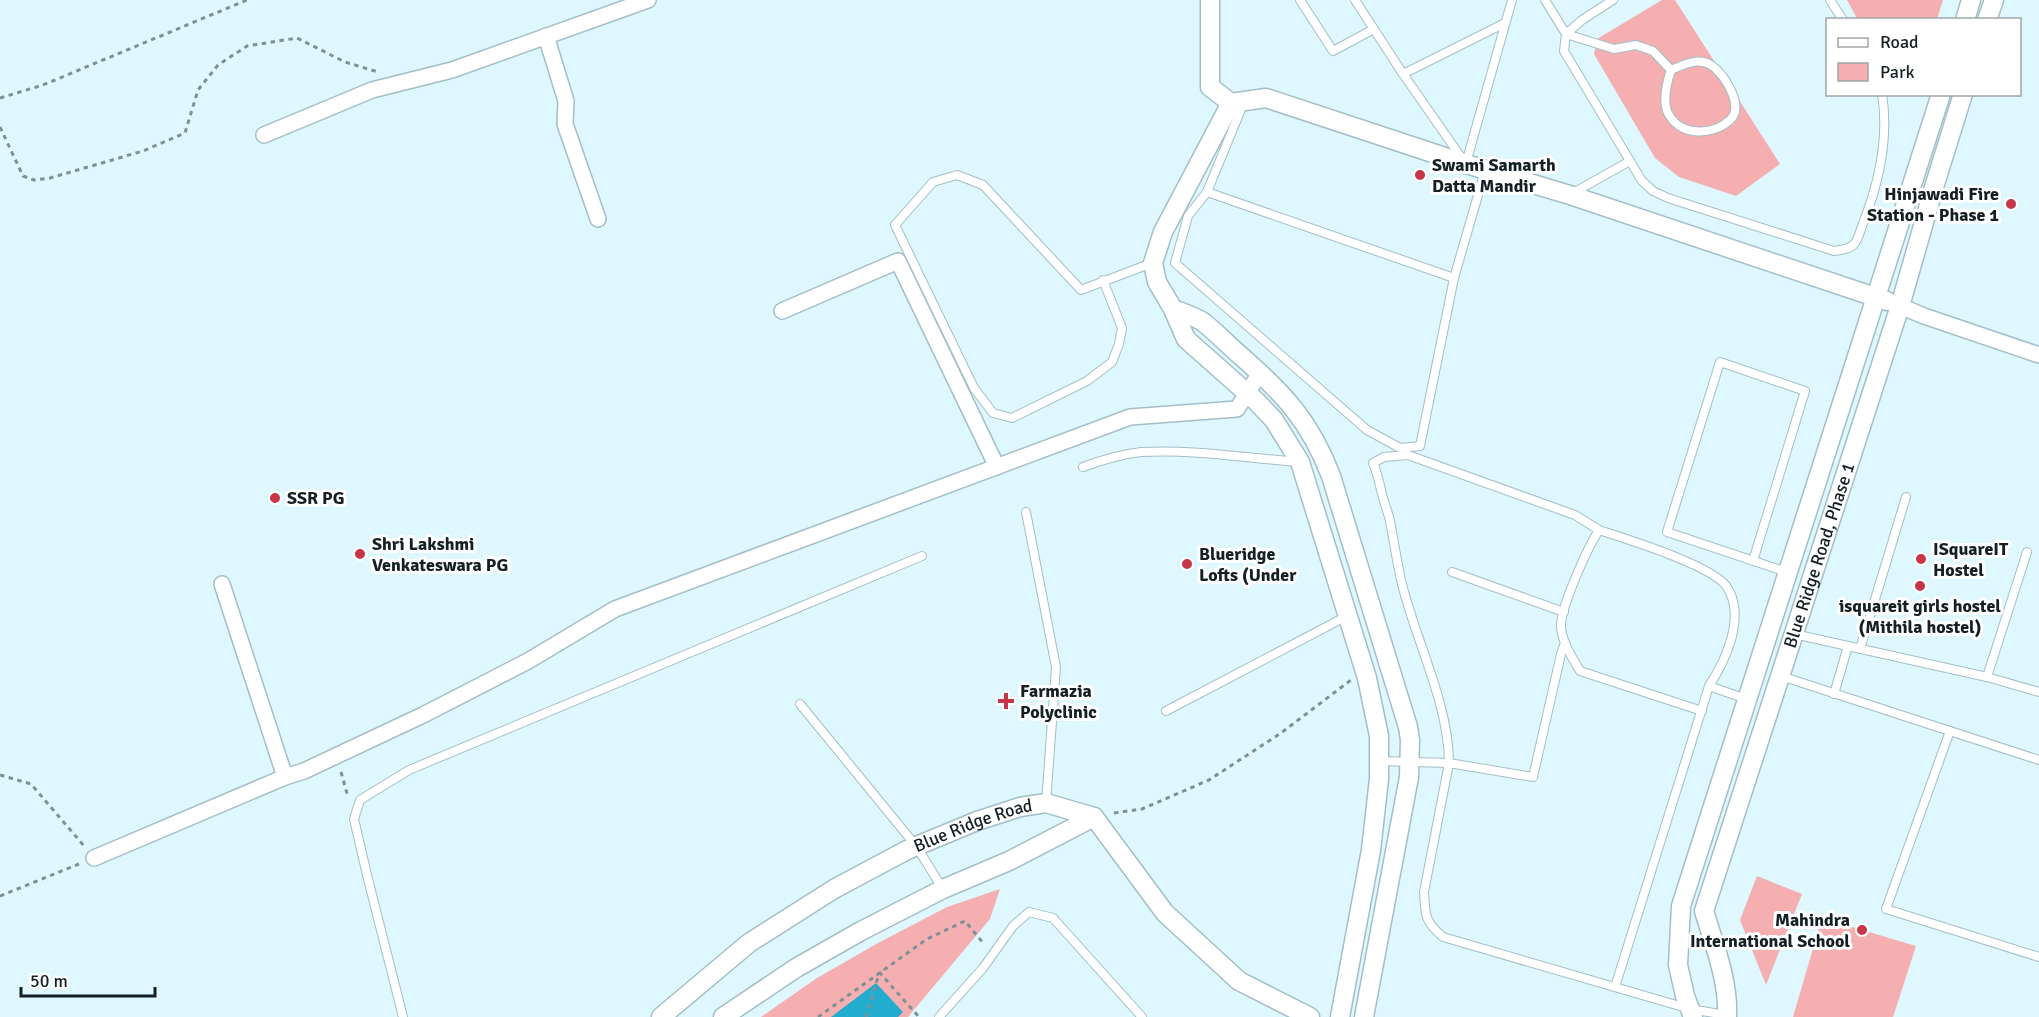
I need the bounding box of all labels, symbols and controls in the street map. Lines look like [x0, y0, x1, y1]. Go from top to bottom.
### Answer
legend [1826, 18, 2021, 96]
text: Road [1880, 31, 1919, 53]
text: Park [1880, 61, 1915, 83]
place label: Swami Samarth Datta Mandir [1432, 154, 1556, 197]
marker: Swami Samarth Datta Mandir [1413, 168, 1427, 182]
place label: Hinjawadi Fire Station - Phase 1 [1867, 183, 1999, 226]
marker: Hinjawadi Fire Station - Phase 1 [2004, 197, 2018, 211]
street label: Blue Ridge Road, Phase 1 [1779, 460, 1860, 651]
place label: SSR PG [287, 487, 344, 509]
marker: SSR PG [268, 491, 282, 505]
place label: Shri Lakshmi Venkateswara PG [372, 533, 508, 576]
place label: ISquareIT Hostel [1933, 538, 2009, 581]
place label: Blueridge Lofts (Under [1199, 543, 1297, 586]
marker: Shri Lakshmi Venkateswara PG [353, 547, 367, 561]
marker: ISquareIT Hostel [1914, 552, 1928, 566]
marker: Blueridge Lofts (Under [1180, 557, 1194, 571]
marker: isquareit girls hostel (Mithila hostel) [1913, 579, 1927, 593]
place label: isquareit girls hostel (Mithila hostel) [1839, 595, 2001, 638]
place label: Farmazia Polyclinic [1020, 680, 1097, 723]
marker: Farmazia Polyclinic [997, 692, 1015, 710]
street label: Blue Ridge Road [910, 794, 1034, 857]
place label: Mahindra International School [1690, 909, 1850, 952]
marker: Mahindra International School [1855, 923, 1869, 937]
scale bar [21, 960, 154, 998]
text: 50 m [30, 970, 68, 992]

